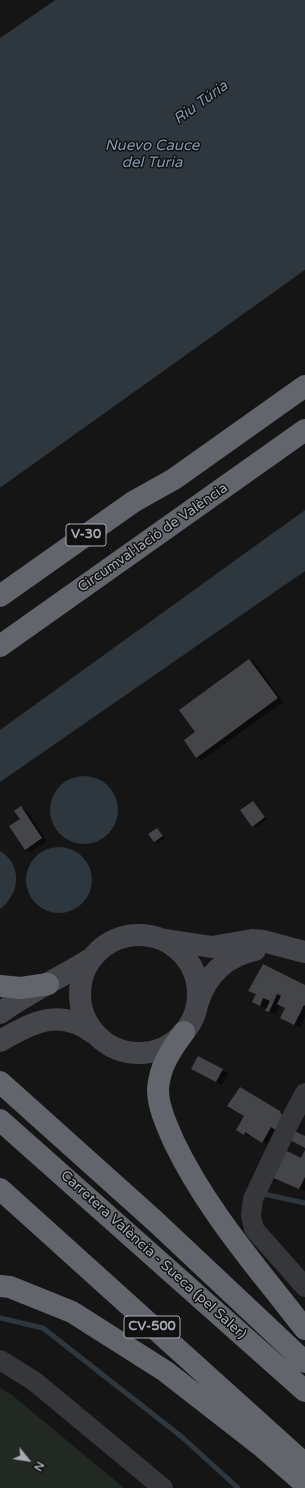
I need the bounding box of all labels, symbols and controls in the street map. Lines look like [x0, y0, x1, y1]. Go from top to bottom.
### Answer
water label: Riu Túria [170, 77, 232, 129]
water label: Nuevo Cauce del Turia [105, 137, 199, 172]
street label: Circumval·lació de València [75, 480, 231, 596]
road number: V-30 [66, 524, 106, 546]
street label: Carretera València - Sueca (pel Saler) [57, 1167, 249, 1343]
road number: CV-500 [124, 1316, 180, 1338]
north arrow [8, 1440, 48, 1480]
text: N [31, 1459, 47, 1473]

